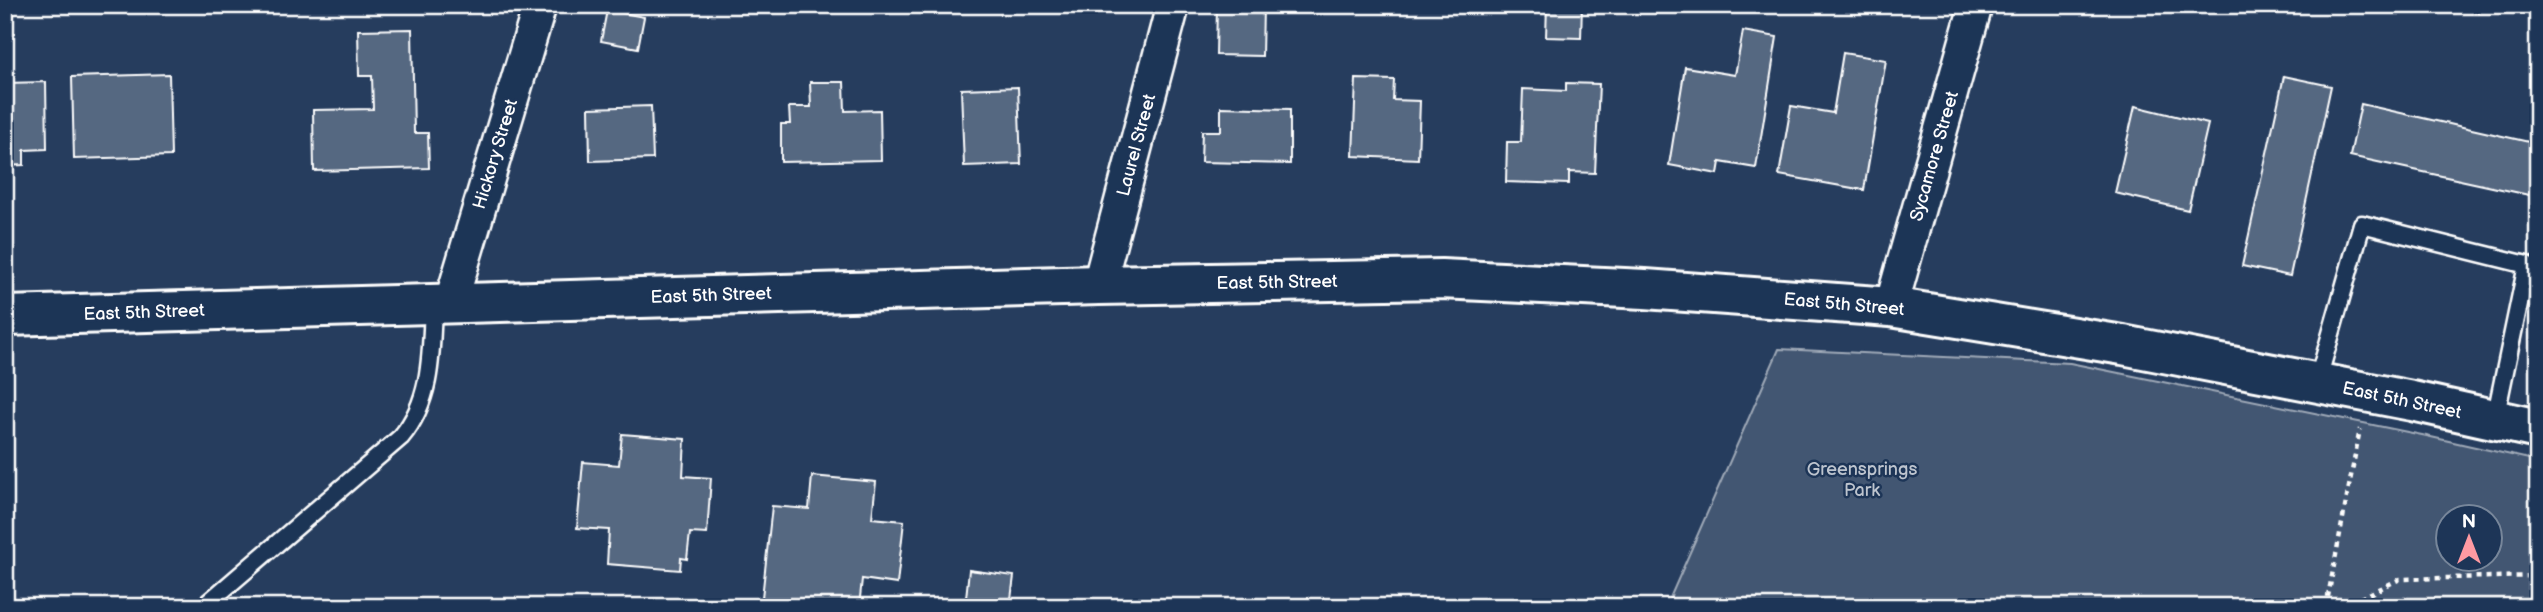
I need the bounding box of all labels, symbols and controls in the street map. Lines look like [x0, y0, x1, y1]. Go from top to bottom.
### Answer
street label: Sycamore Street [1906, 88, 1963, 224]
street label: Laurel Street [1113, 91, 1160, 198]
street label: Hickory Street [469, 96, 522, 212]
street label: East 5th Street [1216, 271, 1338, 294]
street label: East 5th Street [650, 283, 772, 308]
street label: East 5th Street [1783, 289, 1906, 320]
street label: East 5th Street [83, 300, 205, 325]
street label: East 5th Street [2340, 378, 2464, 423]
park label: Greensprings Park [1807, 459, 1917, 501]
north arrow [2434, 504, 2504, 574]
text: N [2462, 511, 2476, 534]

